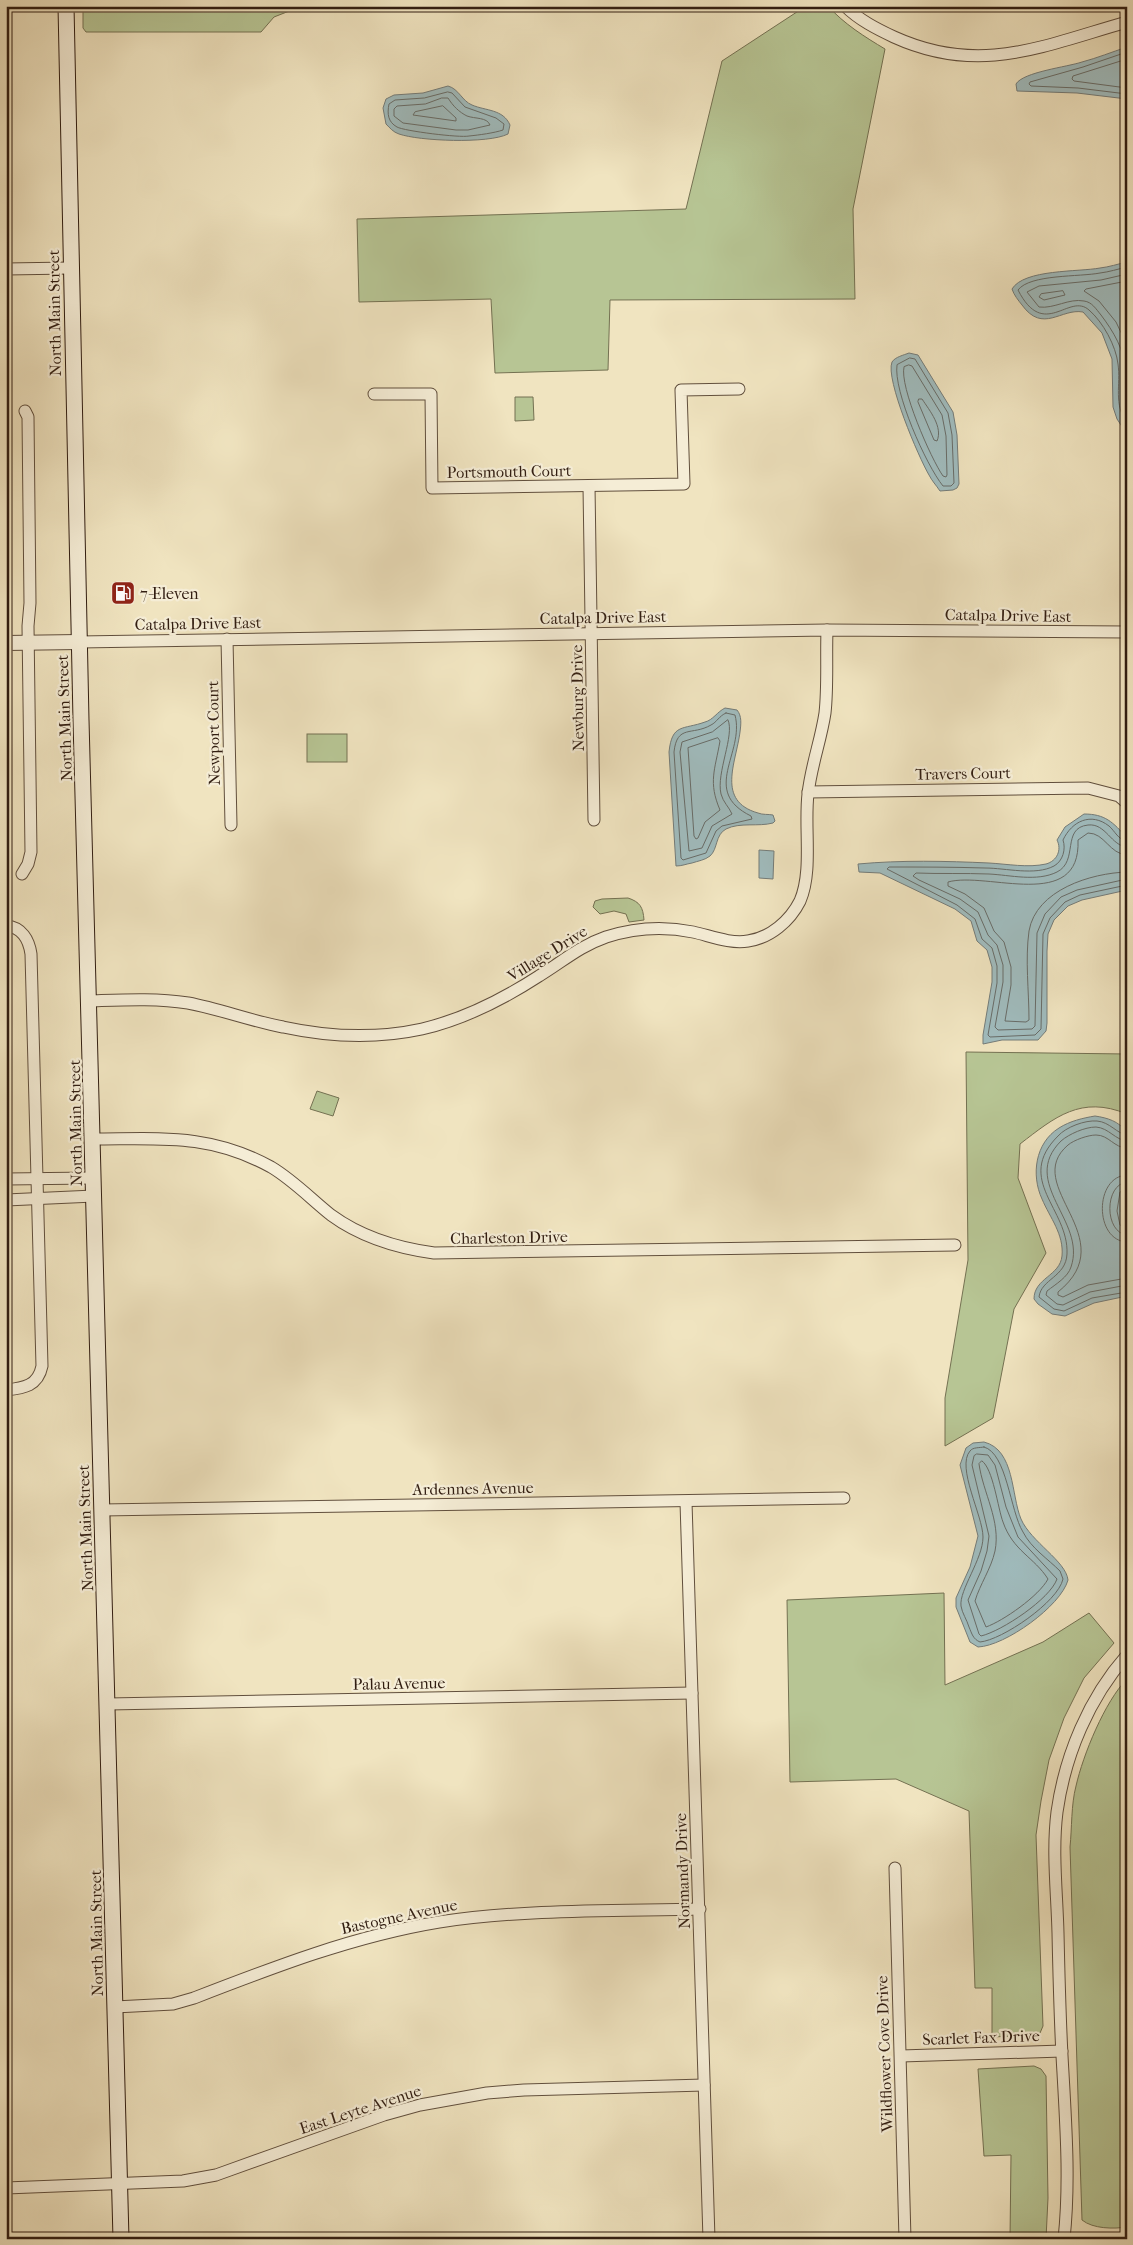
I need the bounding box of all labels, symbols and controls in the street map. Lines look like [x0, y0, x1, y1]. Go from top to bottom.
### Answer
street label: North Main Street [44, 249, 65, 376]
street label: Portsmouth Court [447, 461, 572, 482]
fuel station icon: 7-Eleven [110, 580, 136, 606]
place label: 7-Eleven [140, 584, 199, 603]
street label: Catalpa Drive East [945, 605, 1072, 626]
street label: Catalpa Drive East [540, 607, 667, 628]
street label: Catalpa Drive East [135, 613, 262, 634]
street label: Newburg Drive [567, 644, 588, 751]
street label: North Main Street [53, 654, 76, 782]
street label: Newport Court [203, 680, 224, 785]
street label: Travers Court [915, 763, 1011, 784]
street label: Village Drive [503, 921, 591, 986]
street label: North Main Street [65, 1059, 86, 1186]
street label: Charleston Drive [450, 1227, 568, 1248]
street label: North Main Street [74, 1464, 97, 1592]
street label: Ardennes Avenue [411, 1478, 534, 1499]
street label: Palau Avenue [352, 1673, 446, 1694]
street label: Normandy Drive [671, 1813, 694, 1929]
street label: North Main Street [86, 1869, 107, 1996]
street label: Bastogne Avenue [339, 1895, 459, 1938]
street label: Wildflower Cove Drive [872, 1975, 897, 2134]
street label: Scarlet Fax Drive [922, 2026, 1040, 2049]
street label: East Leyte Avenue [297, 2081, 423, 2138]

